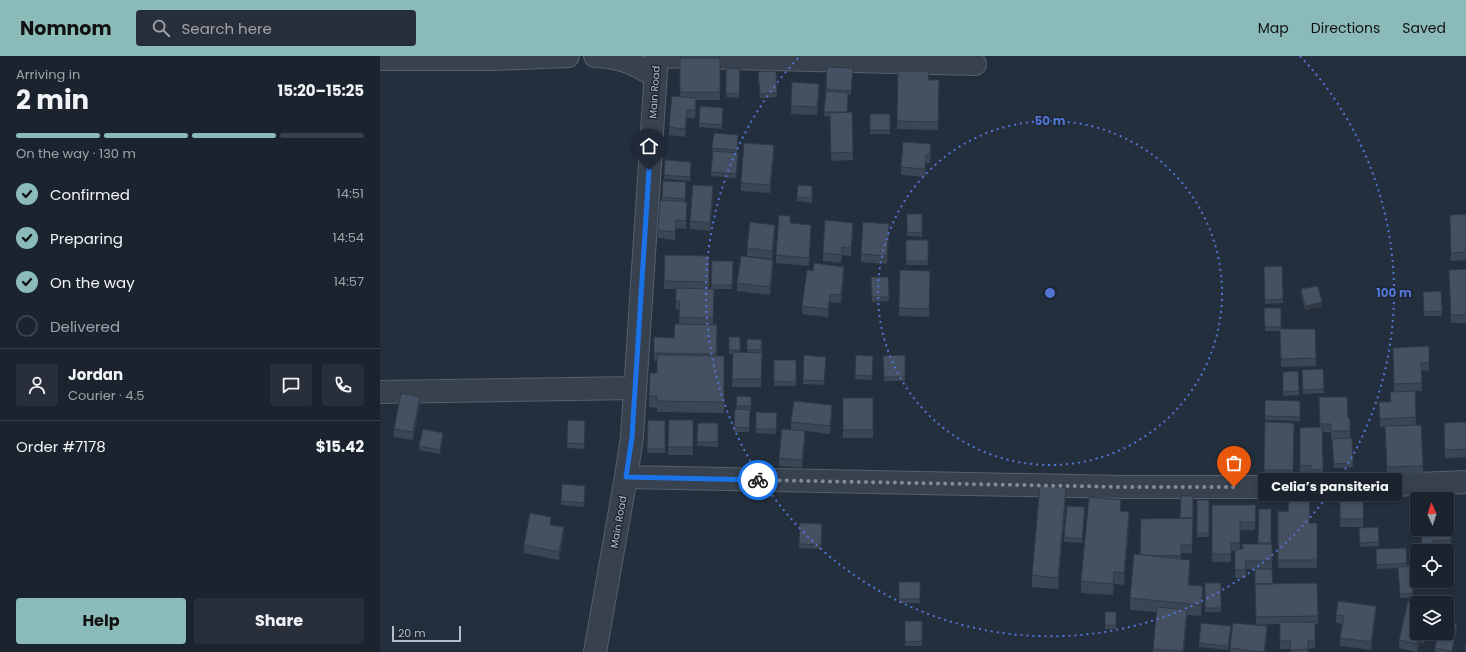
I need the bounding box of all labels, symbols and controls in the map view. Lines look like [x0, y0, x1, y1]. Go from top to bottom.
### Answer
search box [136, 10, 416, 46]
text: Nomnom [20, 15, 112, 42]
icon: search [150, 17, 172, 39]
text: Search here [182, 18, 272, 39]
text: Map [1258, 18, 1289, 38]
text: Directions [1311, 18, 1380, 38]
text: Saved [1402, 18, 1446, 38]
text: Arriving in [16, 65, 80, 84]
street label: Main Road [645, 65, 664, 119]
text: 15:20–15:25 [278, 80, 364, 101]
text: 2 min [16, 82, 89, 118]
text: 50 m [1035, 112, 1066, 129]
pin [632, 129, 666, 170]
icon: home [638, 135, 660, 157]
text: On the way · 130 m [16, 144, 136, 163]
icon: check [16, 183, 38, 205]
text: Confirmed [50, 184, 130, 205]
text: 14:51 [337, 184, 364, 203]
icon: check [16, 227, 38, 249]
text: Preparing [50, 228, 123, 249]
text: 14:54 [333, 228, 364, 247]
icon: check [16, 271, 38, 293]
text: On the way [50, 272, 135, 293]
text: 14:57 [334, 272, 364, 291]
text: 100 m [1376, 284, 1412, 301]
centre of rings [1043, 286, 1057, 300]
text: Delivered [50, 316, 120, 337]
button: person [16, 364, 58, 406]
text: Jordan [68, 364, 123, 385]
button: chat [270, 364, 312, 406]
button: phone [322, 364, 364, 406]
text: Courier · 4.5 [68, 386, 144, 405]
text: Order #7178 [16, 436, 106, 457]
text: $15.42 [316, 436, 364, 457]
pin [1217, 446, 1251, 487]
icon: bag [1223, 452, 1245, 474]
courier [738, 460, 778, 500]
icon: bike [747, 469, 769, 491]
callout: Celia’s pansiteria [1258, 473, 1402, 501]
text: Celia’s pansiteria [1271, 477, 1389, 496]
north arrow [1410, 492, 1454, 536]
map controls [1410, 492, 1454, 640]
street label: Main Road [607, 495, 630, 549]
button: locate [1410, 544, 1454, 588]
button: layers [1410, 596, 1454, 640]
button: Help [16, 598, 186, 644]
button: Share [194, 598, 364, 644]
scale bar [392, 624, 461, 643]
text: 20 m [398, 625, 426, 641]

